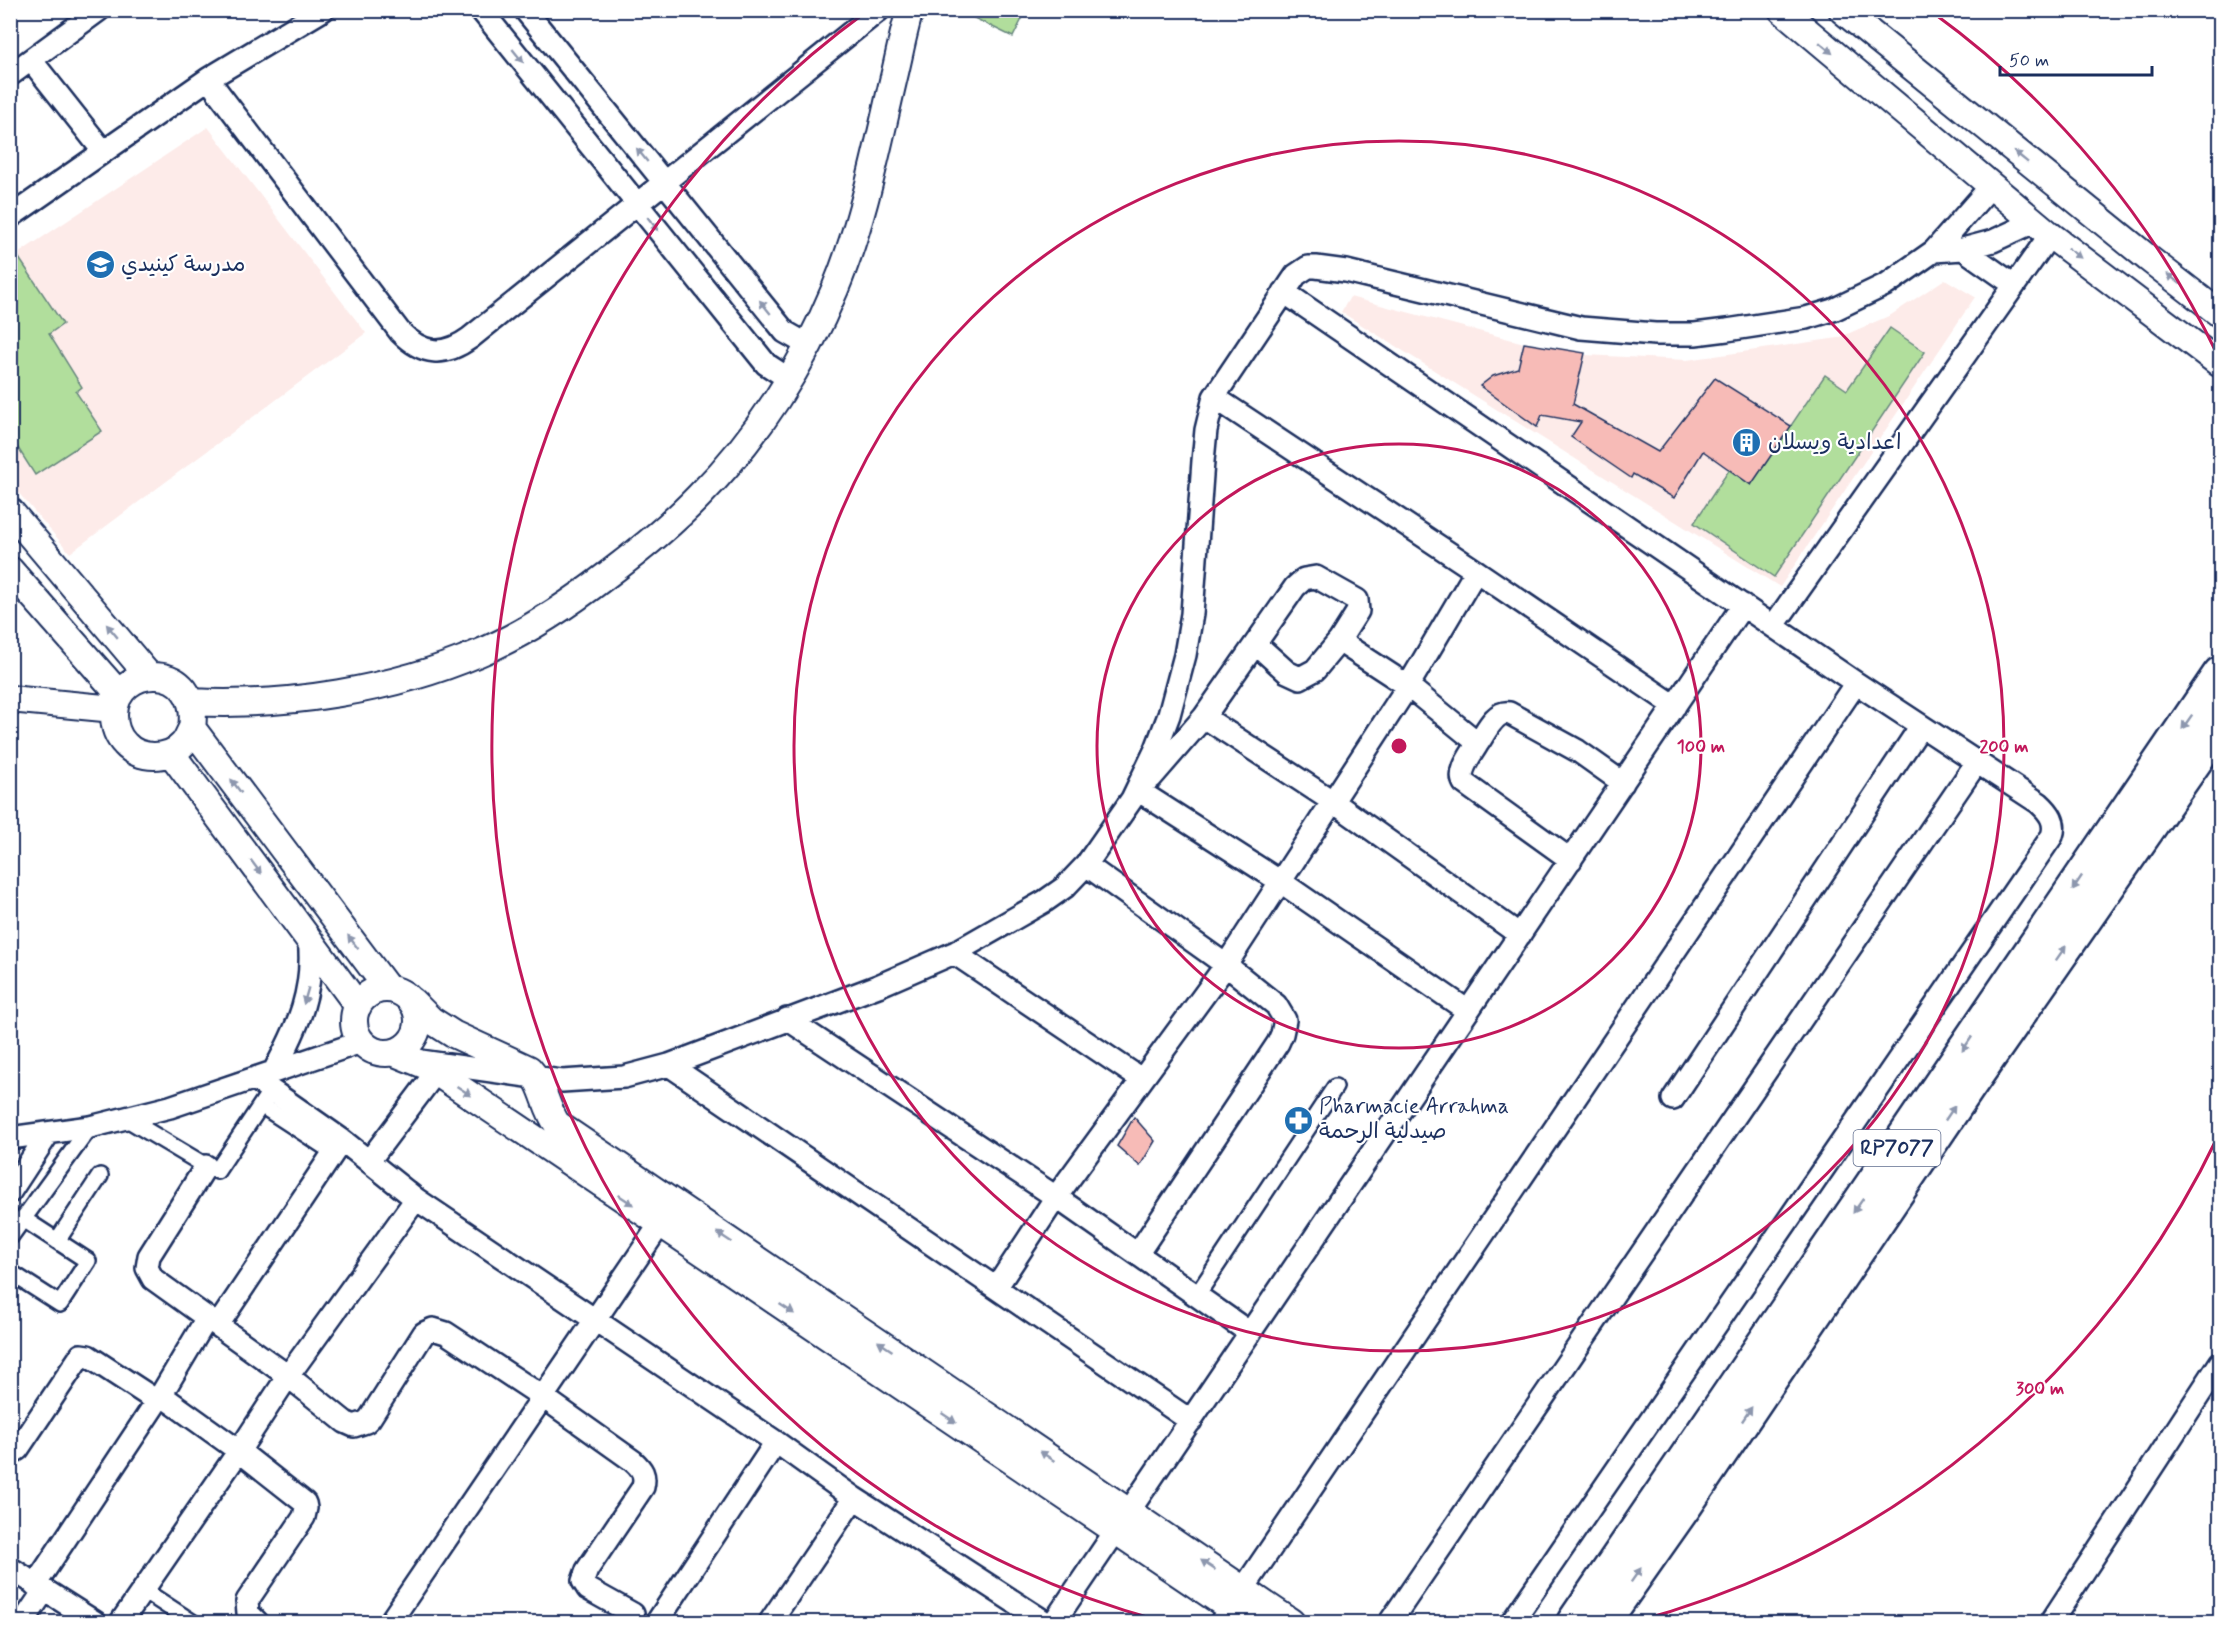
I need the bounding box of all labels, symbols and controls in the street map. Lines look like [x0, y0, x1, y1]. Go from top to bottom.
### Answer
scale bar [2000, 39, 2152, 77]
one-way arrow [1818, 42, 1834, 55]
one-way arrow [511, 48, 524, 64]
text: 50 m [2009, 49, 2049, 73]
one-way arrow [636, 148, 649, 163]
one-way arrow [2014, 152, 2029, 164]
one-way arrow [647, 216, 660, 232]
one-way arrow [2066, 246, 2082, 259]
school or university icon: مدرسة كينيدي [84, 249, 116, 281]
place label: مدرسة كينيدي [121, 251, 245, 280]
one-way arrow [2166, 272, 2182, 285]
one-way arrow [759, 300, 772, 315]
building icon: اعدادية ويسلان [1731, 427, 1763, 459]
place label: اعدادية ويسلان [1768, 429, 1901, 457]
one-way arrow [106, 624, 119, 639]
one-way arrow [2181, 714, 2193, 730]
text: 100 m [1677, 735, 1725, 759]
text: 200 m [1979, 735, 2029, 759]
centre of rings [1389, 736, 1409, 756]
one-way arrow [230, 779, 242, 795]
one-way arrow [250, 859, 262, 875]
one-way arrow [2072, 875, 2083, 891]
one-way arrow [347, 934, 359, 950]
one-way arrow [2055, 945, 2067, 961]
one-way arrow [301, 987, 310, 1005]
one-way arrow [1962, 1036, 1973, 1052]
one-way arrow [456, 1085, 472, 1096]
place label: Pharmacie Arrahma صيدلية الرحمة [1319, 1093, 1509, 1146]
pharmacy icon: Pharmacie Arrahma صيدلية الرحمة [1282, 1104, 1314, 1136]
one-way arrow [1944, 1105, 1955, 1121]
road number: RP7077 [1854, 1130, 1940, 1166]
one-way arrow [617, 1194, 633, 1206]
one-way arrow [1852, 1197, 1864, 1213]
one-way arrow [716, 1232, 732, 1243]
one-way arrow [779, 1304, 795, 1315]
one-way arrow [878, 1340, 894, 1352]
text: 300 m [2016, 1377, 2064, 1401]
one-way arrow [1741, 1406, 1752, 1422]
one-way arrow [940, 1413, 957, 1424]
one-way arrow [1039, 1451, 1055, 1462]
one-way arrow [1200, 1560, 1216, 1571]
one-way arrow [1630, 1567, 1642, 1582]

